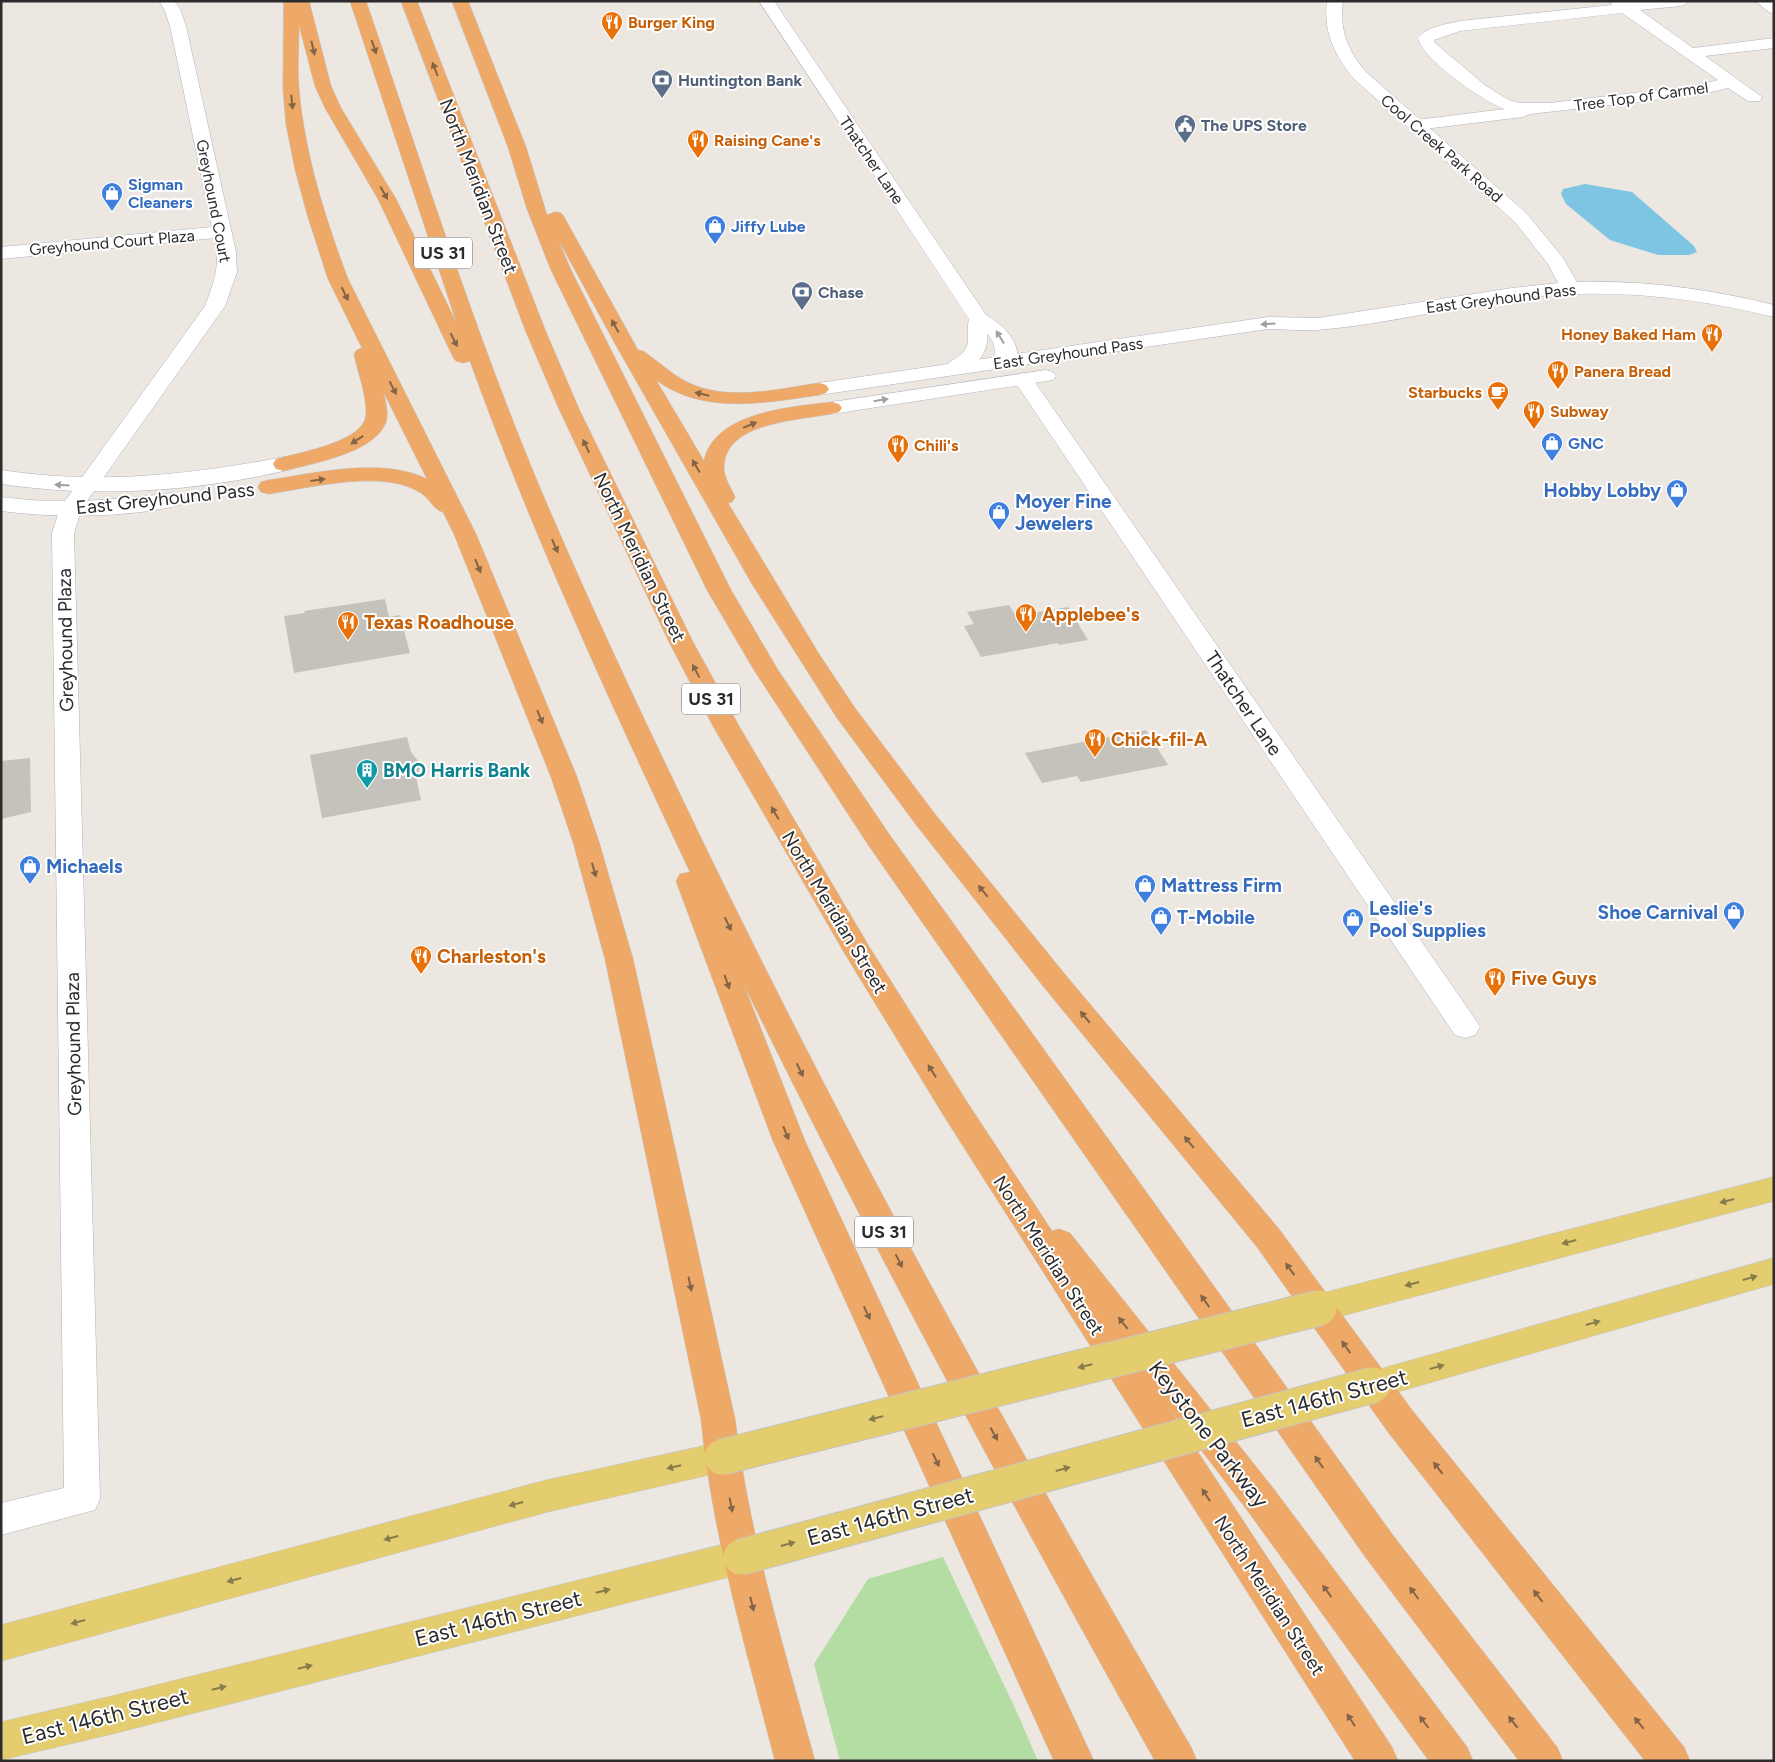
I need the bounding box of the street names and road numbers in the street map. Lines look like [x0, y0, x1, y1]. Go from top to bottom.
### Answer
street label: Tree Top of Carmel [1573, 78, 1710, 115]
street label: Cool Creek Park Road [1377, 90, 1506, 206]
street label: North Meridian Street [435, 95, 523, 277]
street label: Thatcher Lane [835, 113, 908, 208]
street label: Greyhound Court [192, 138, 235, 264]
street label: Greyhound Court Plaza [29, 226, 196, 259]
road number: US 31 [414, 238, 472, 268]
street label: East Greyhound Pass [1425, 280, 1577, 317]
street label: East Greyhound Pass [992, 334, 1144, 373]
street label: North Meridian Street [589, 469, 691, 646]
street label: East Greyhound Pass [75, 478, 256, 519]
street label: Greyhound Plaza [53, 568, 78, 712]
street label: Thatcher Lane [1200, 647, 1287, 760]
road number: US 31 [682, 684, 740, 714]
street label: North Meridian Street [777, 827, 892, 998]
street label: Greyhound Plaza [61, 972, 86, 1116]
street label: North Meridian Street [988, 1171, 1109, 1339]
road number: US 31 [855, 1216, 913, 1248]
street label: Keystone Parkway [1143, 1355, 1275, 1513]
street label: East 146th Street [1238, 1363, 1410, 1434]
street label: East 146th Street [804, 1481, 976, 1552]
street label: North Meridian Street [1209, 1511, 1330, 1679]
street label: East 146th Street [412, 1585, 584, 1652]
street label: East 146th Street [19, 1683, 191, 1750]

